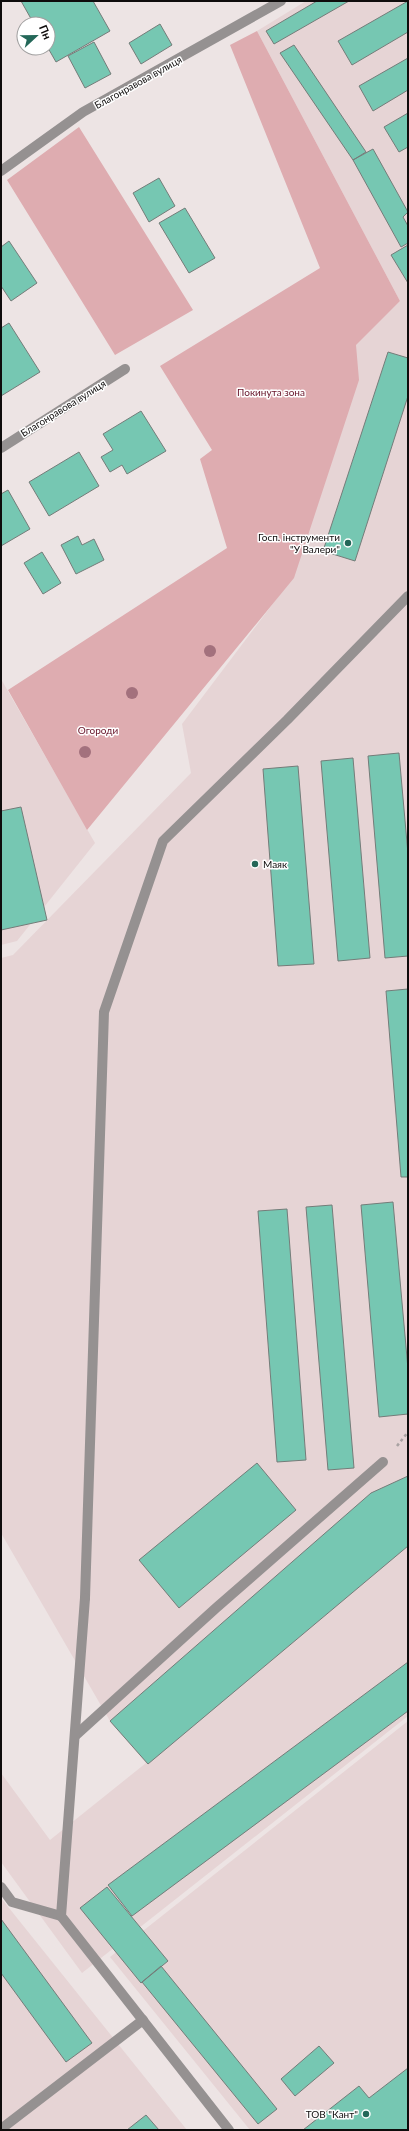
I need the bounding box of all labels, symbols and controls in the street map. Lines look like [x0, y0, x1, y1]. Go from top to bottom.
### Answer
north arrow [16, 16, 56, 56]
text: Пн [37, 23, 54, 41]
street label: Благонравова вулиця [92, 53, 184, 111]
street label: Благонравова вулиця [18, 377, 108, 439]
park label: Покинута зона [237, 386, 305, 398]
place label: Госп. інструменти "У Валери" [258, 531, 340, 555]
marker: Госп. інструменти "У Валери" [343, 538, 353, 548]
park label: Огороди [78, 724, 118, 736]
place label: Маяк [263, 858, 288, 870]
marker: Маяк [250, 859, 260, 869]
place label: ТОВ "Кант" [306, 2108, 358, 2120]
marker: ТОВ "Кант" [361, 2109, 371, 2119]

